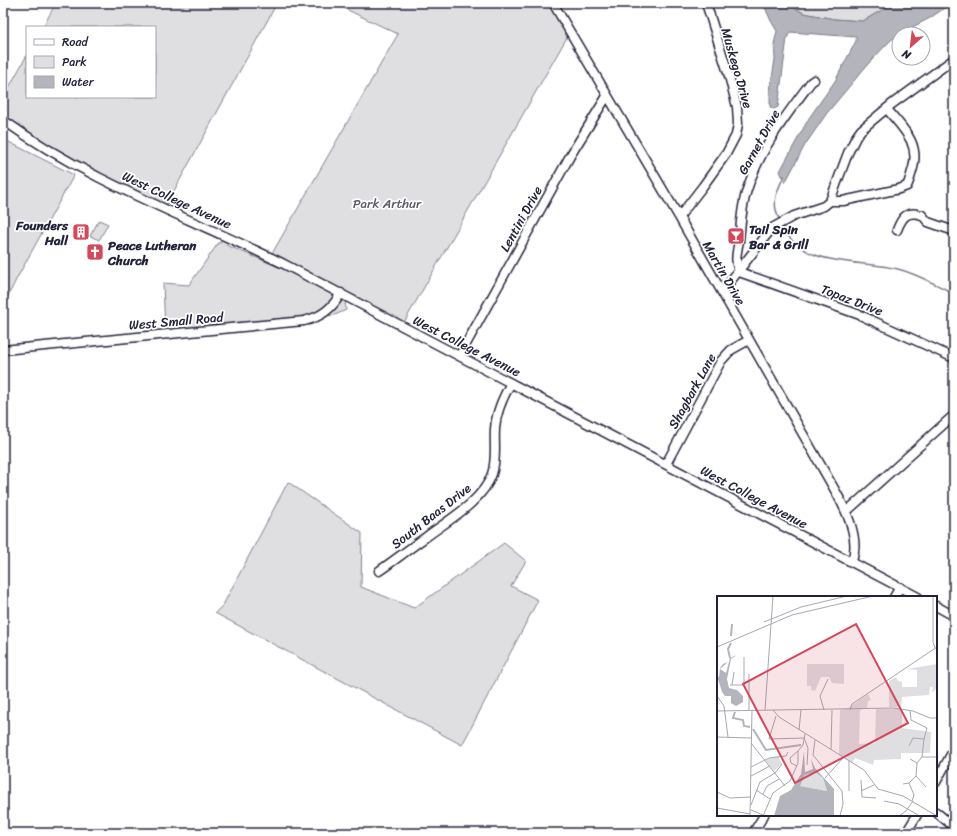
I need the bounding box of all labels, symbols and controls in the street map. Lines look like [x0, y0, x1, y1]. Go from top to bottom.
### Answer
street label: Muskego Drive [715, 25, 760, 111]
legend [26, 26, 156, 98]
north arrow [891, 26, 931, 66]
text: Road [62, 31, 89, 53]
text: N [898, 44, 915, 65]
text: Park [62, 51, 87, 73]
text: Water [62, 71, 95, 93]
street label: Garnet Drive [732, 105, 787, 179]
street label: West College Avenue [118, 164, 236, 236]
street label: Lentini Drive [493, 181, 549, 256]
park label: Park Arthur [353, 192, 422, 215]
place label: Founders Hall [15, 214, 69, 252]
place label: Tail Spin Bar & Grill [749, 218, 810, 256]
building icon: Founders Hall [71, 222, 91, 242]
bar icon: Tail Spin Bar & Grill [726, 226, 746, 246]
place label: Peace Lutheran Church [107, 234, 197, 272]
street label: Martin Drive [696, 236, 752, 310]
church icon: Peace Lutheran Church [85, 242, 105, 262]
street label: Topaz Drive [818, 278, 887, 323]
street label: West Small Road [128, 305, 225, 337]
street label: West College Avenue [409, 309, 525, 383]
street label: Shagbark Lane [662, 349, 722, 433]
street label: West College Avenue [696, 459, 812, 535]
street label: South Baas Drive [386, 477, 476, 555]
inset map [717, 596, 937, 816]

